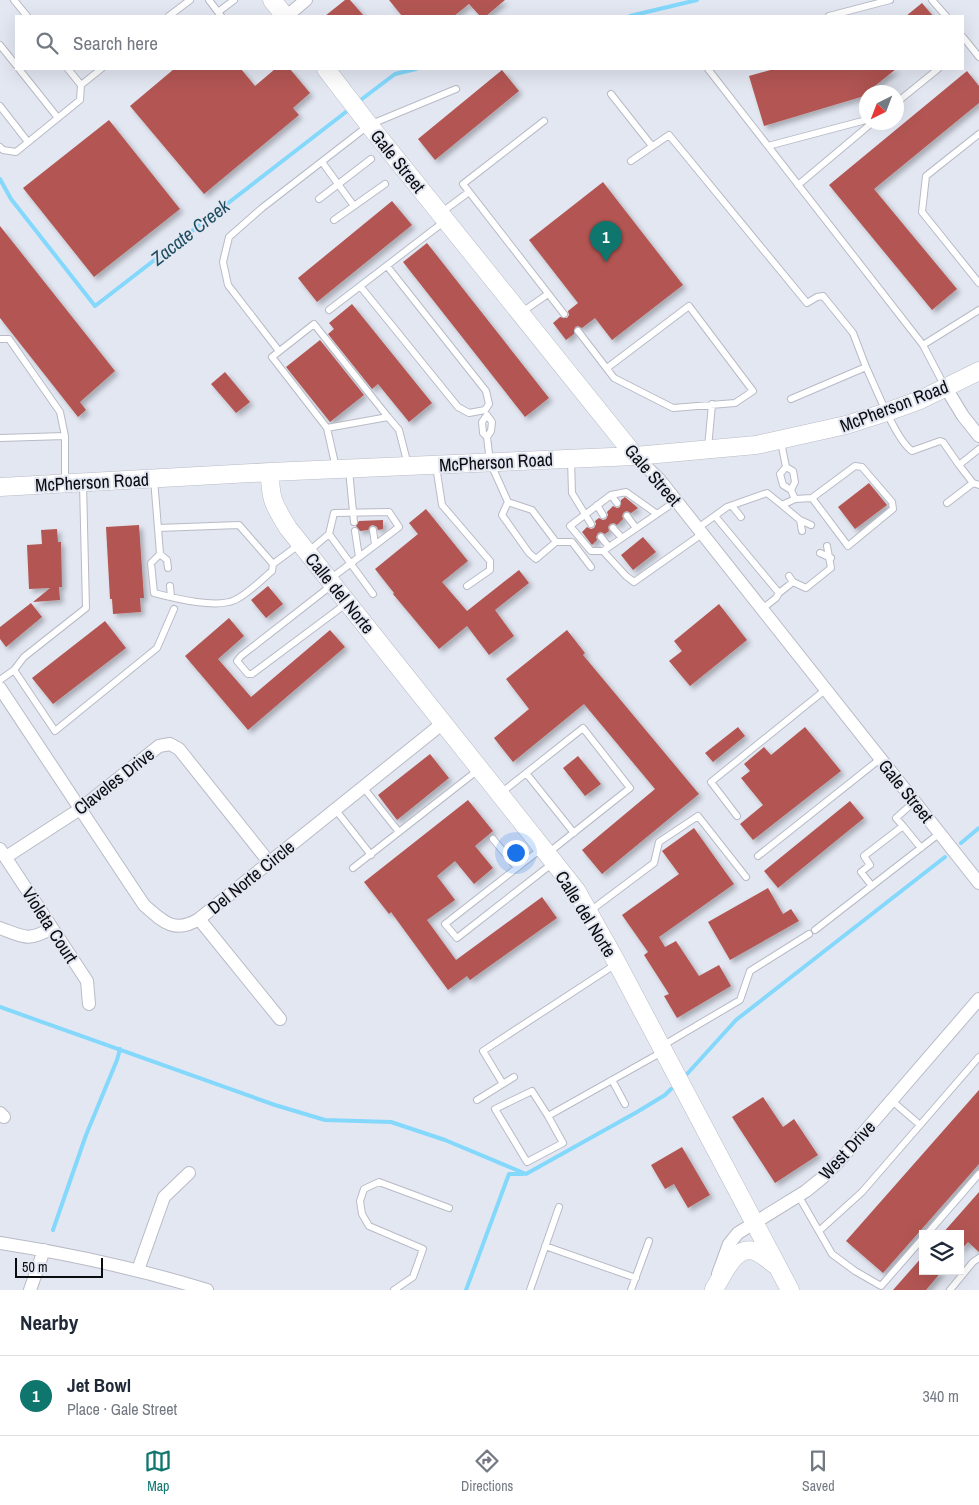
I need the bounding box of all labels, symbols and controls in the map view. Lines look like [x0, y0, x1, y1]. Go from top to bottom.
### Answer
search box [15, 15, 964, 70]
icon: search [33, 29, 61, 57]
text: Search here [73, 30, 158, 56]
north arrow [859, 85, 904, 130]
street label: Gale Street [365, 124, 431, 198]
water label: Zacate Creek [144, 192, 236, 272]
pin: 1 [590, 221, 622, 262]
street label: McPherson Road [836, 374, 952, 438]
street label: Gale Street [619, 439, 687, 511]
street label: McPherson Road [438, 447, 554, 477]
street label: McPherson Road [34, 467, 150, 497]
street label: Calle del Norte [300, 547, 380, 639]
street label: Claveles Drive [68, 742, 160, 820]
street label: Gale Street [873, 754, 939, 828]
street label: Del Norte Circle [202, 834, 300, 920]
your location [503, 840, 529, 866]
street label: Calle del Norte [550, 866, 622, 962]
street label: Violeta Court [16, 882, 84, 968]
street label: West Drive [813, 1115, 881, 1185]
map controls [919, 1230, 964, 1275]
button: layers [919, 1230, 964, 1275]
scale bar [15, 1255, 102, 1278]
text: 50 m [22, 1258, 48, 1276]
text: Nearby [20, 1308, 78, 1337]
text: Jet Bowl [67, 1372, 131, 1398]
text: 1 [32, 1385, 40, 1407]
text: 340 m [923, 1385, 959, 1407]
text: Place · Gale Street [67, 1398, 177, 1420]
tab: Map [144, 1447, 172, 1495]
tab: Directions [461, 1447, 513, 1495]
tab: Saved [802, 1447, 835, 1495]

